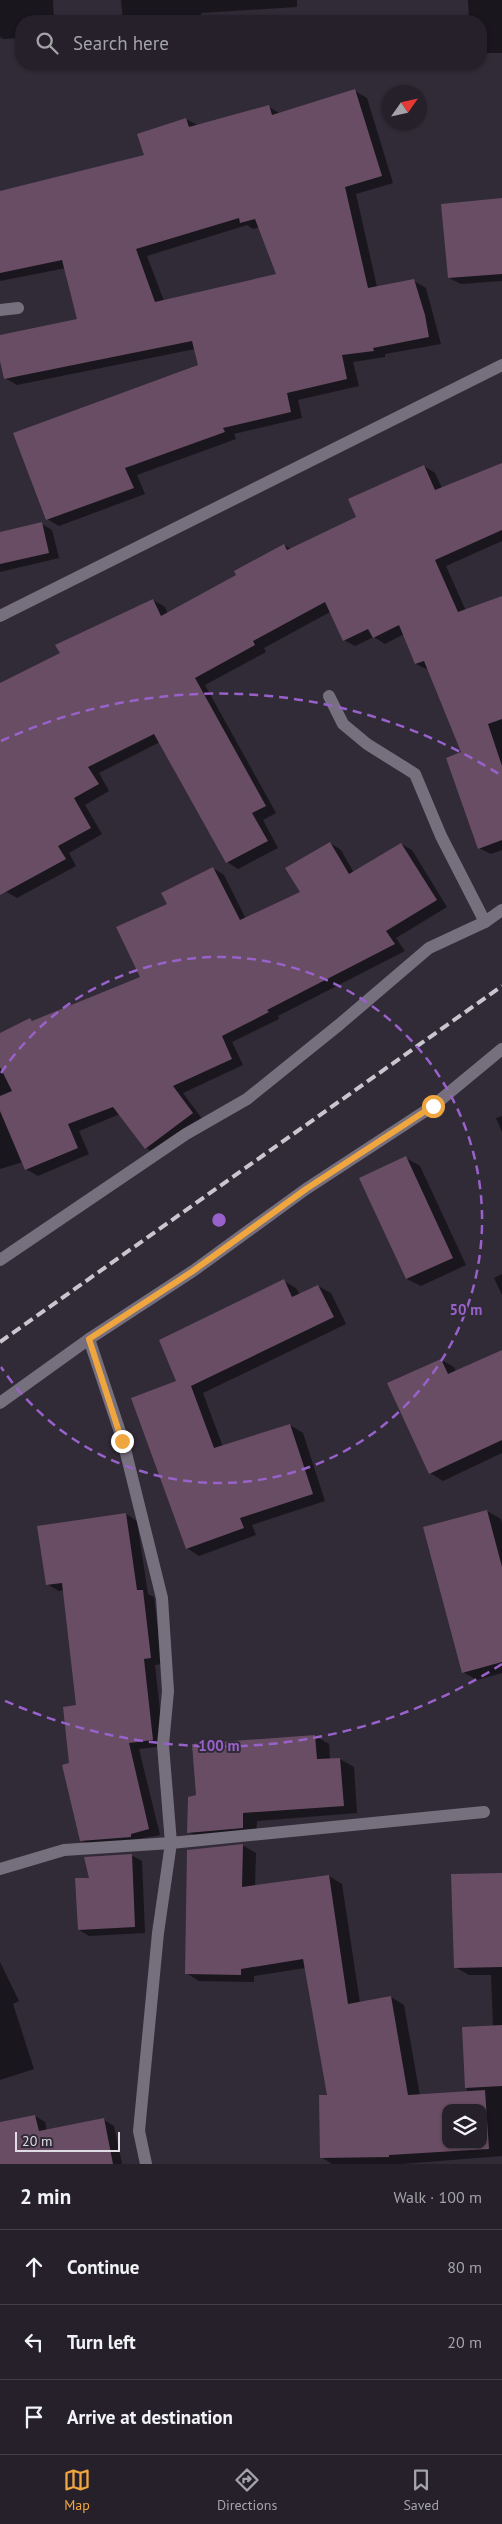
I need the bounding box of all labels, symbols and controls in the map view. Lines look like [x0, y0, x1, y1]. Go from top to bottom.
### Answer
search box [15, 15, 487, 70]
icon: search [33, 29, 61, 57]
text: Search here [73, 31, 169, 55]
north arrow [382, 85, 427, 130]
route start [422, 1095, 445, 1118]
centre of rings [210, 1211, 228, 1229]
text: 50 m [450, 1300, 482, 1319]
route end [111, 1430, 134, 1453]
text: 100 m [198, 1736, 240, 1755]
map controls [442, 2104, 487, 2149]
button: layers [442, 2104, 487, 2149]
scale bar [15, 2129, 120, 2152]
text: 20 m [22, 2132, 52, 2150]
text: 2 min [20, 2183, 71, 2210]
text: Walk · 100 m [393, 2187, 482, 2207]
icon: ahead [20, 2253, 48, 2281]
text: Continue [67, 2255, 139, 2279]
text: 80 m [447, 2257, 482, 2277]
icon: left [20, 2328, 48, 2356]
text: Turn left [67, 2330, 136, 2354]
text: 20 m [447, 2332, 482, 2352]
icon: arrive [20, 2403, 48, 2431]
text: Arrive at destination [67, 2405, 233, 2429]
tab: Map [63, 2466, 91, 2514]
tab: Directions [217, 2466, 277, 2514]
tab: Saved [403, 2466, 439, 2514]

